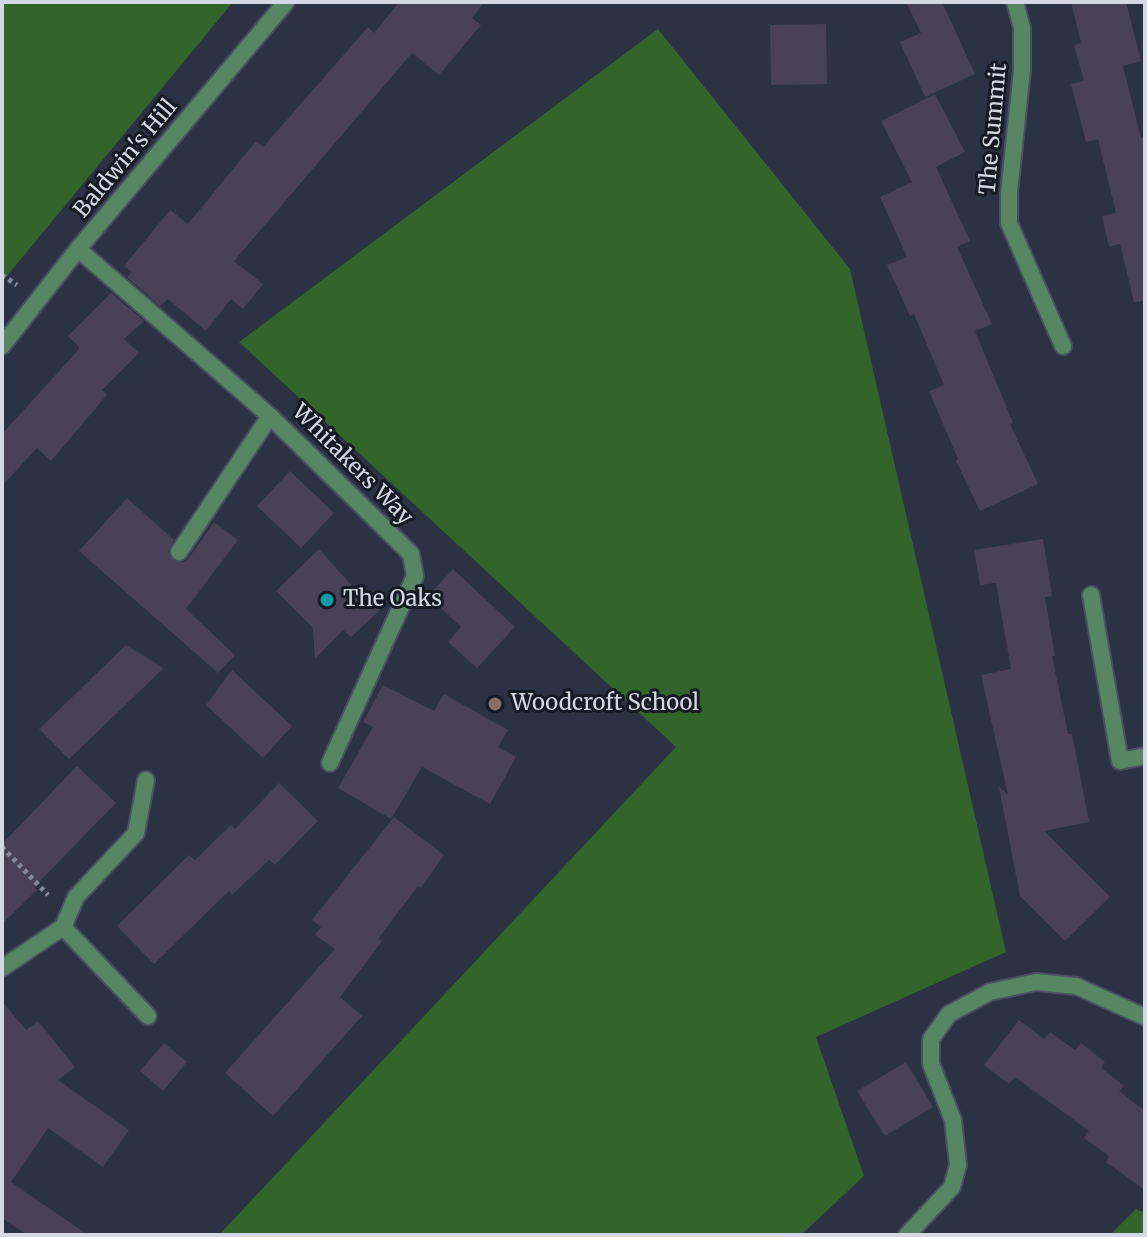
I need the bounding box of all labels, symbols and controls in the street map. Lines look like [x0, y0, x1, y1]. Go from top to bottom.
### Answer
street label: The Summit [975, 62, 1013, 196]
street label: Baldwin's Hill [69, 95, 183, 223]
street label: Whitakers Way [286, 399, 418, 531]
place label: The Oaks [343, 587, 442, 613]
marker: The Oaks [318, 591, 336, 609]
place label: Woodcroft School [511, 691, 699, 717]
marker: Woodcroft School [486, 695, 504, 713]

